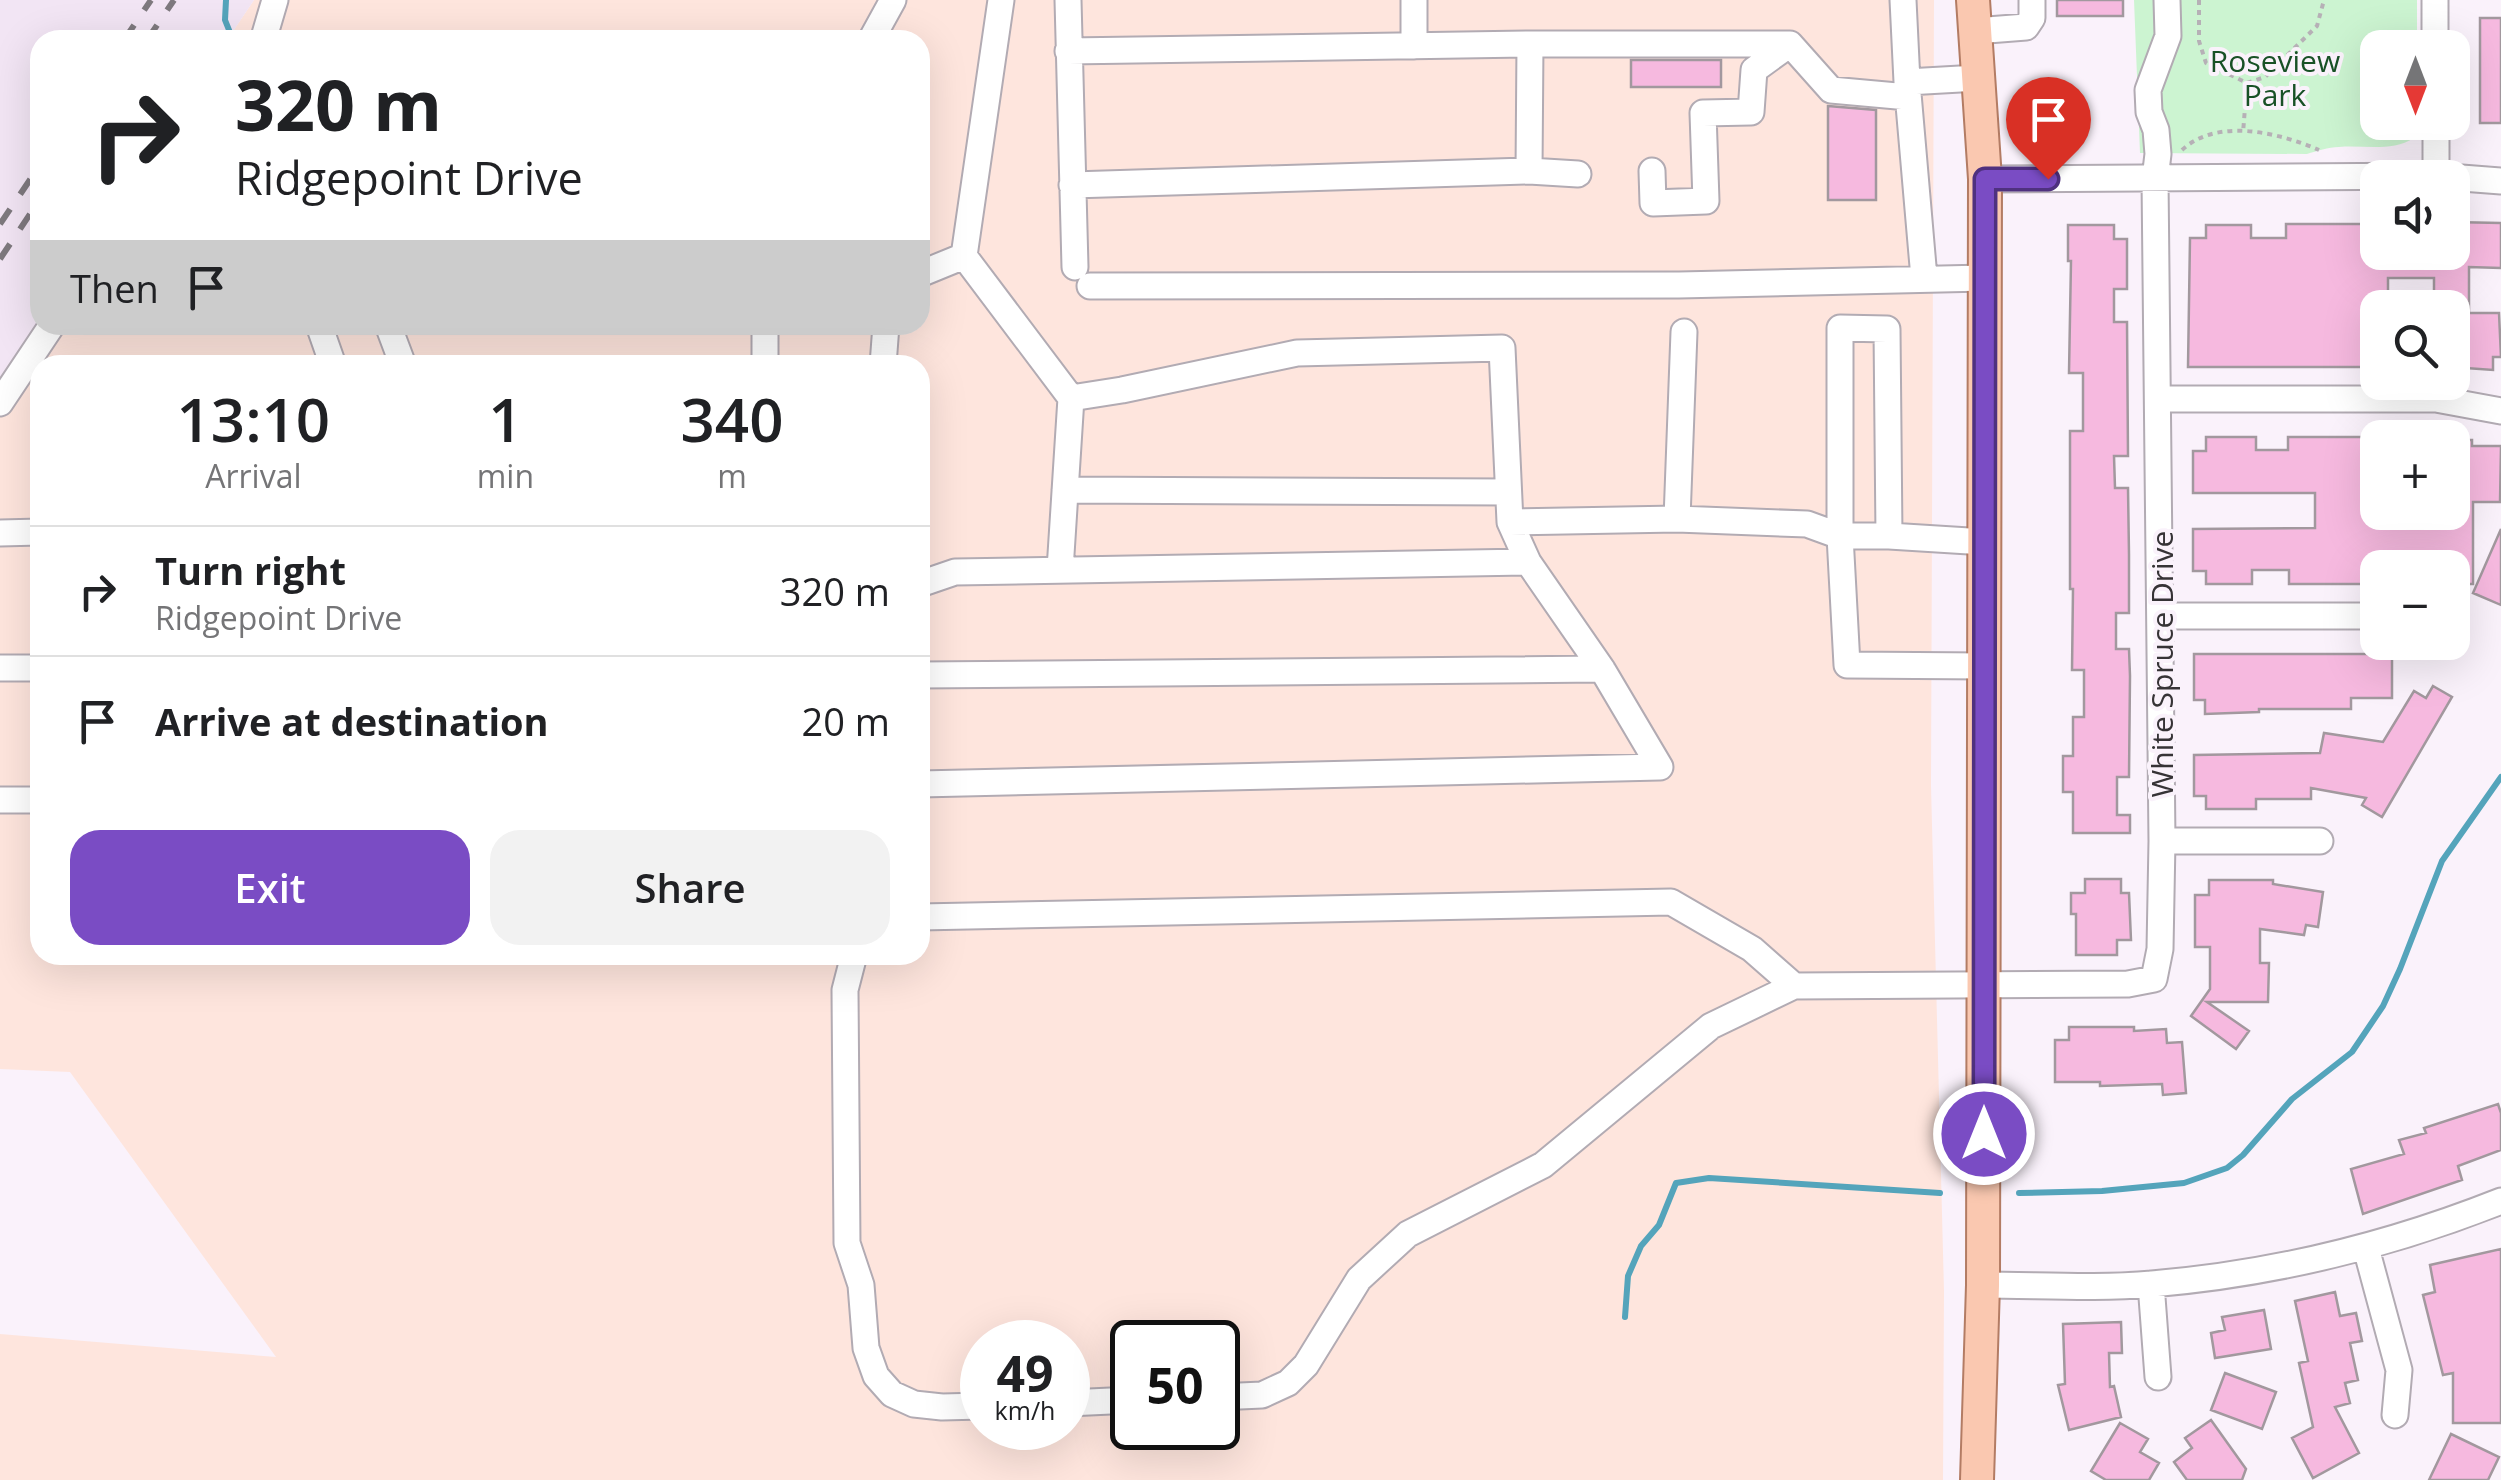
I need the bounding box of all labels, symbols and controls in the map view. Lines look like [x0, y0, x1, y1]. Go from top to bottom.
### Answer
north arrow [2360, 30, 2470, 140]
map controls [2360, 30, 2470, 660]
park label: Roseview Park [2210, 40, 2340, 115]
text: 320 m [235, 56, 442, 152]
icon: right [70, 70, 200, 200]
pin [2006, 77, 2091, 180]
icon: arrive [2021, 92, 2076, 147]
text: Ridgepoint Drive [235, 147, 583, 208]
button: sound [2360, 160, 2470, 270]
icon: arrive [179, 260, 234, 315]
text: Then [70, 262, 159, 314]
button: search [2360, 290, 2470, 400]
text: 13:10 [177, 378, 330, 460]
text: 1 [488, 378, 523, 460]
text: 340 [681, 378, 783, 460]
button: + [2360, 420, 2470, 530]
text: Arrival [205, 454, 302, 497]
text: min [477, 454, 534, 497]
text: m [717, 454, 747, 497]
street label: White Spruce Drive [2141, 531, 2182, 797]
text: Turn right [155, 544, 346, 596]
button: − [2360, 550, 2470, 660]
icon: right [70, 564, 125, 619]
text: 320 m [780, 565, 890, 617]
text: Ridgepoint Drive [155, 596, 402, 639]
icon: arrive [70, 694, 125, 749]
text: Arrive at destination [155, 695, 549, 747]
text: 20 m [801, 695, 890, 747]
button: Exit [70, 830, 470, 945]
button: Share [490, 830, 890, 945]
position arrow [1932, 1082, 2036, 1186]
speed limit sign: 50 [1110, 1320, 1240, 1450]
text: 49 [996, 1339, 1054, 1407]
text: km/h [995, 1393, 1055, 1427]

